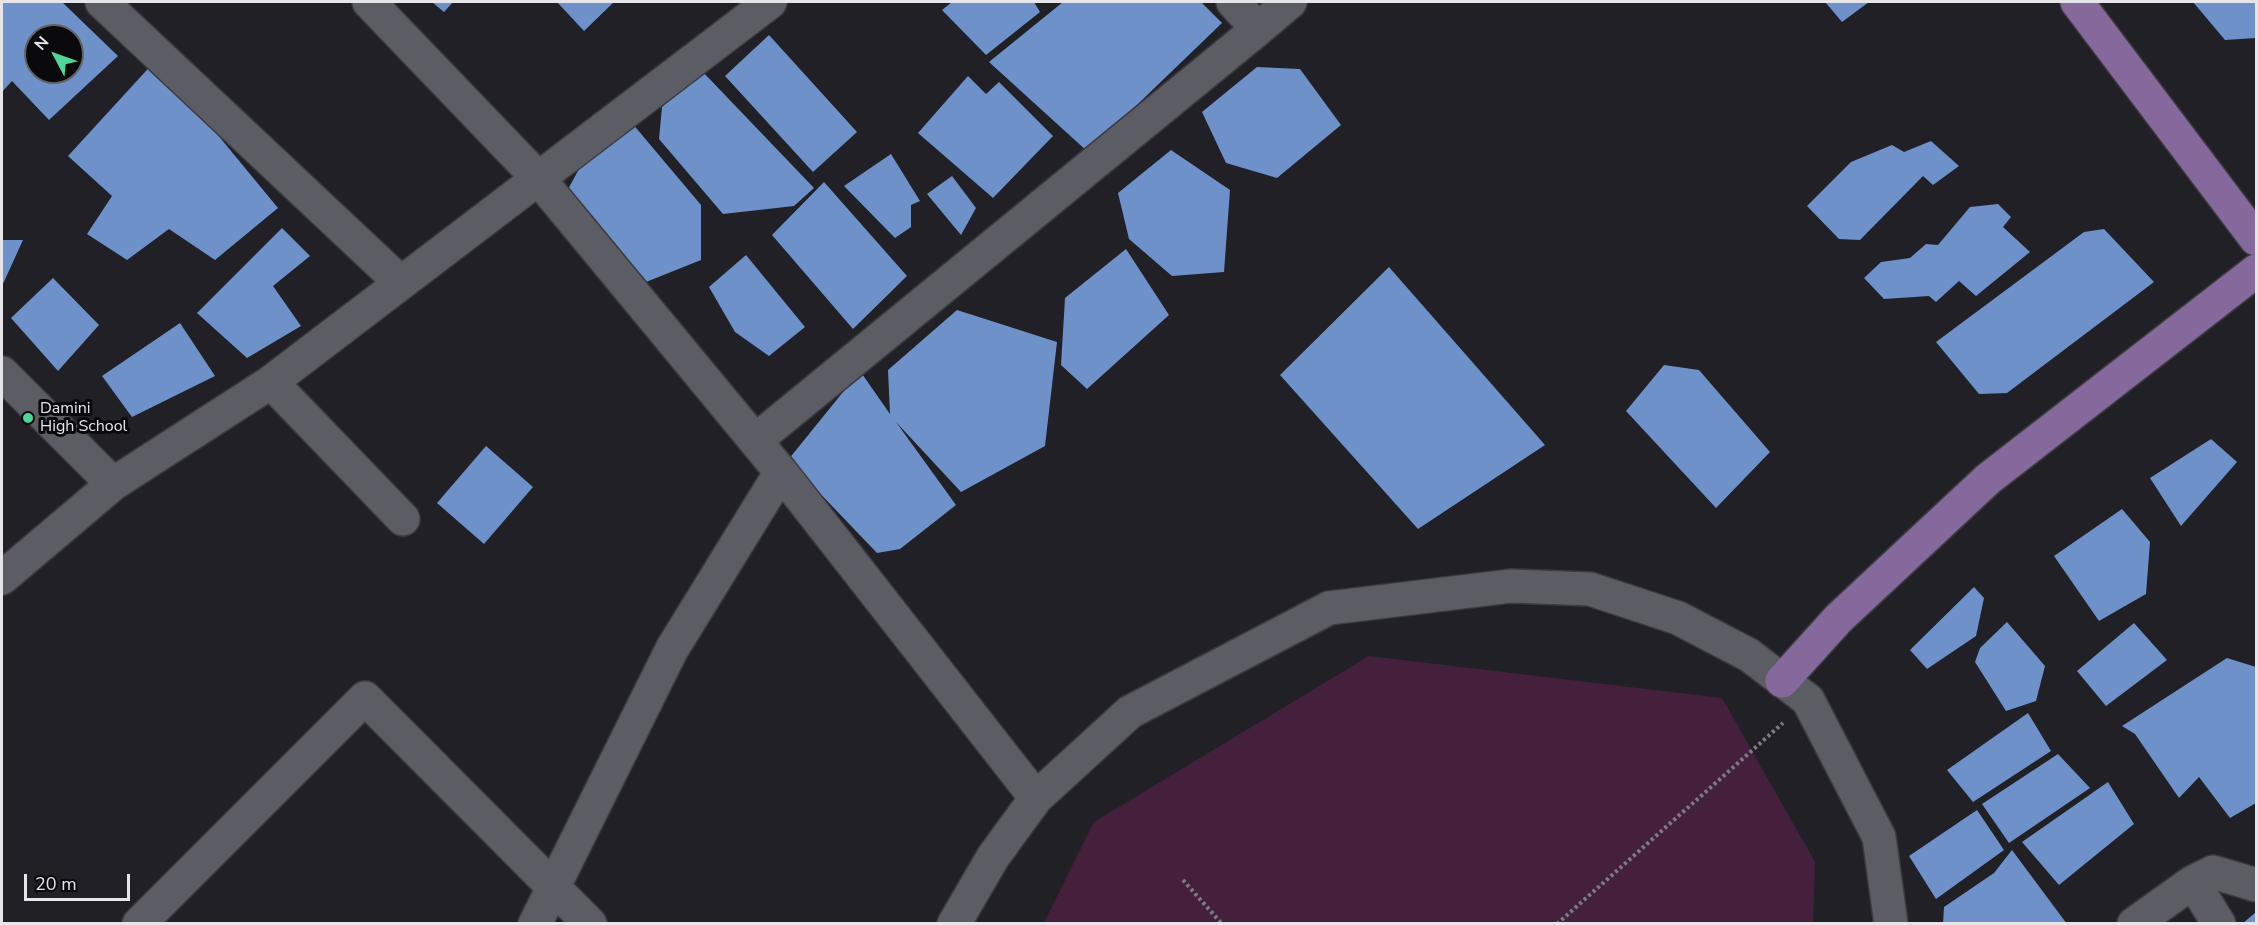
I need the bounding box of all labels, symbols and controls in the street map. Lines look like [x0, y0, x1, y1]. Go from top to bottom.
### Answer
north arrow [24, 24, 84, 84]
text: N [30, 32, 54, 55]
place label: Damini High School [40, 399, 127, 437]
marker: Damini High School [21, 411, 35, 425]
scale bar [27, 862, 134, 900]
text: 20 m [35, 872, 77, 896]

